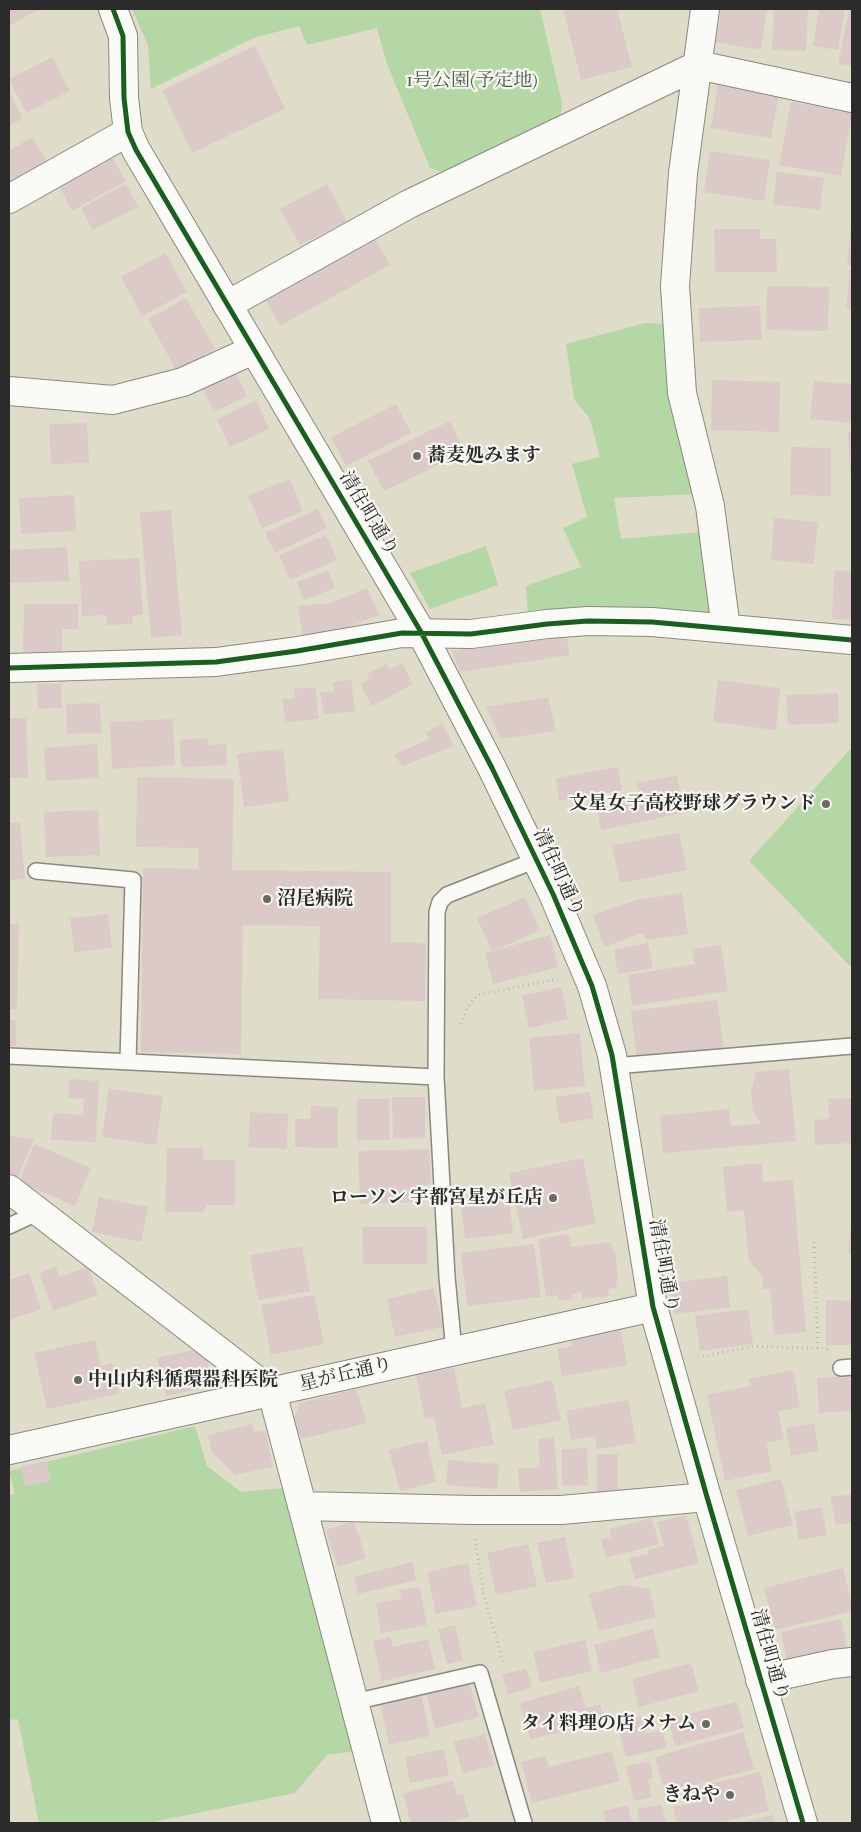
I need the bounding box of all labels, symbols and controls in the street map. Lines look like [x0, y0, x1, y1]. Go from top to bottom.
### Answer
park label: 1号公園(予定地) [406, 70, 538, 92]
place label: 蕎麦処みます [427, 445, 541, 467]
marker: 蕎麦処みます [411, 450, 423, 462]
street label: 清住町通り [334, 467, 402, 561]
place label: 文星女子高校野球グラウンド [569, 793, 816, 815]
marker: 文星女子高校野球グラウンド [820, 798, 832, 810]
street label: 清住町通り [528, 825, 588, 921]
place label: 沼尾病院 [277, 888, 353, 910]
marker: 沼尾病院 [261, 893, 273, 905]
place label: ローソン 宇都宮星が丘店 [330, 1187, 543, 1209]
marker: ローソン 宇都宮星が丘店 [547, 1192, 559, 1204]
street label: 清住町通り [644, 1217, 682, 1315]
street label: 星が丘通り [297, 1353, 395, 1397]
place label: 中山内科循環器科医院 [88, 1369, 278, 1391]
marker: 中山内科循環器科医院 [72, 1374, 84, 1386]
street label: 清住町通り [745, 1606, 793, 1704]
place label: タイ料理の店 メナム [521, 1713, 696, 1735]
marker: タイ料理の店 メナム [700, 1718, 712, 1730]
place label: きねや [663, 1784, 720, 1806]
marker: きねや [724, 1789, 736, 1801]

